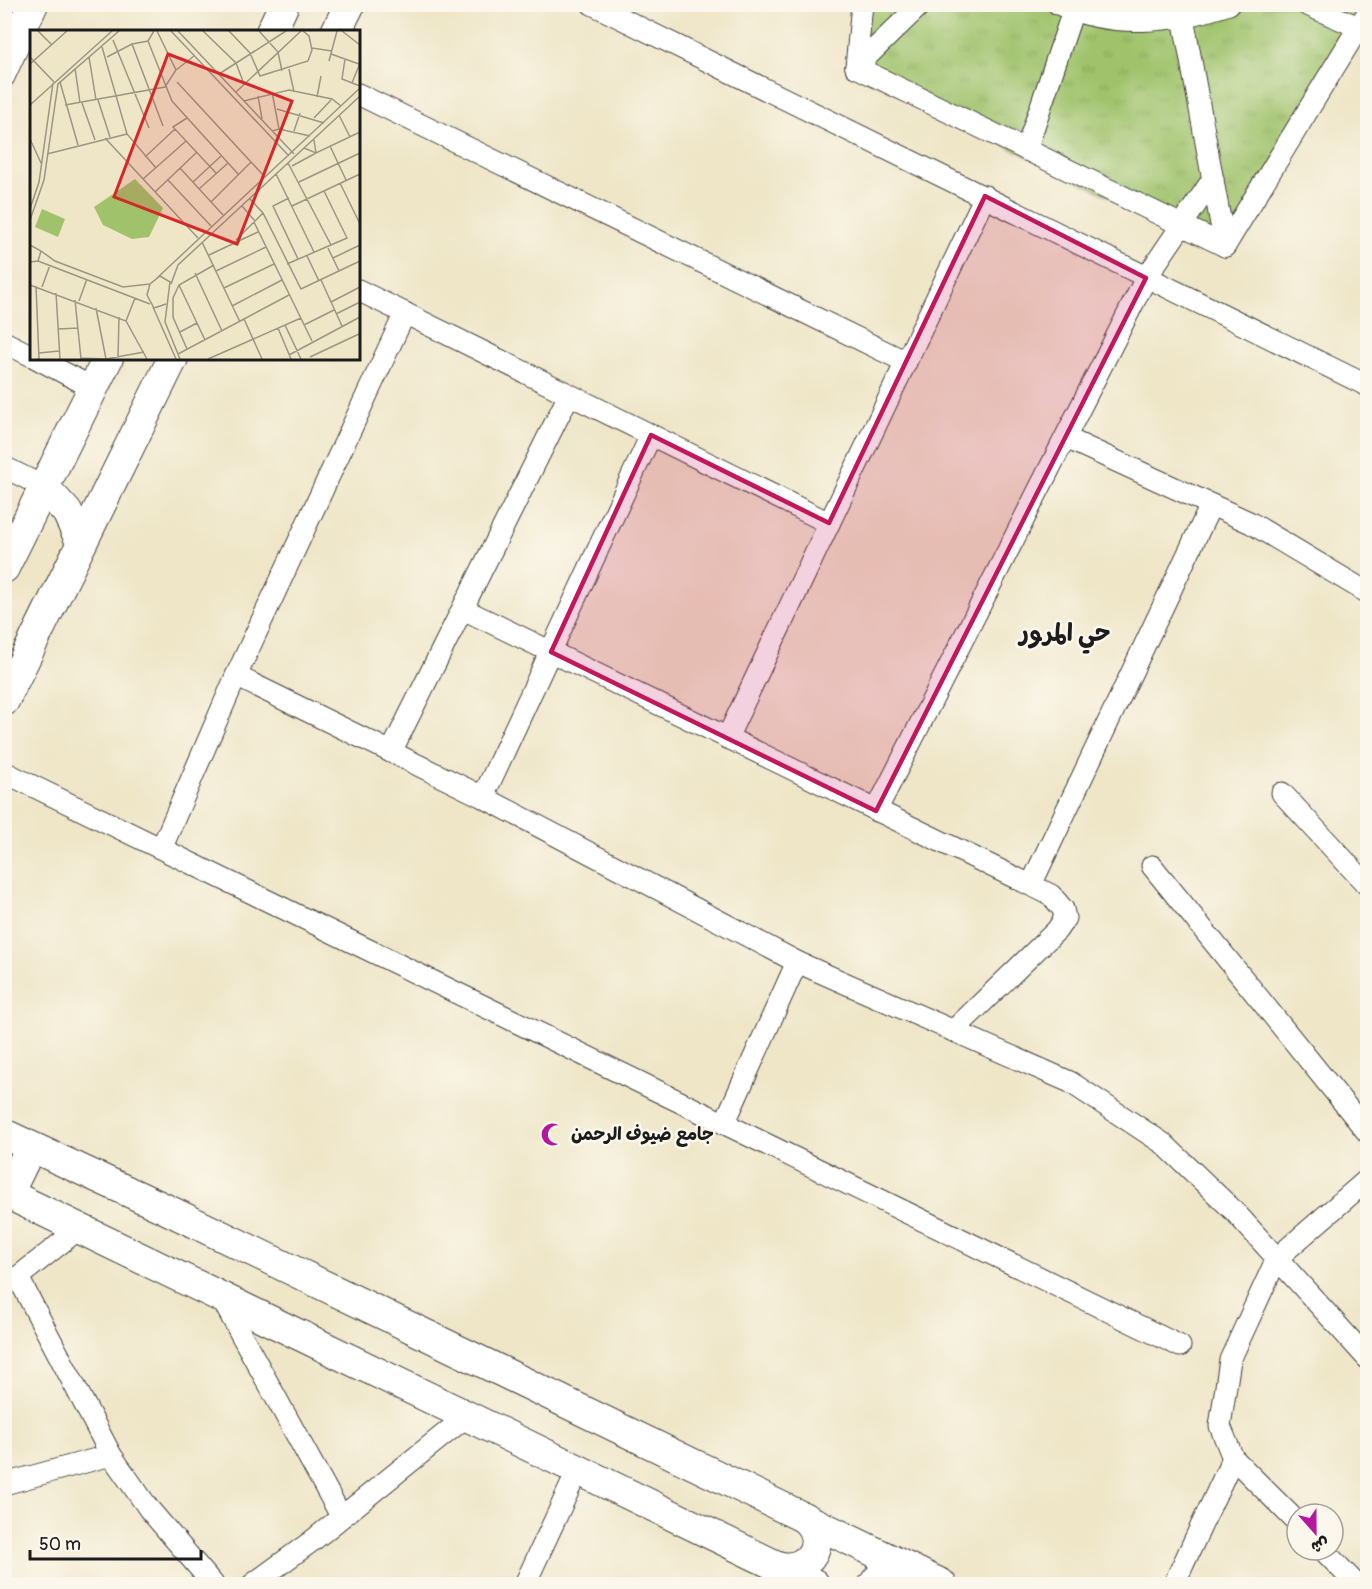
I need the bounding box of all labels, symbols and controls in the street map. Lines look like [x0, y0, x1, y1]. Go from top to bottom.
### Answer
inset map [30, 30, 360, 360]
district label: حي المرور [1018, 619, 1110, 654]
mosque icon: جامع ضيوف الرحمن [540, 1121, 566, 1147]
place label: جامع ضيوف الرحمن [571, 1123, 714, 1147]
north arrow [1285, 1502, 1345, 1562]
scale bar [30, 1523, 201, 1561]
text: 50 m [39, 1533, 81, 1556]
text: ش [1308, 1533, 1332, 1558]

